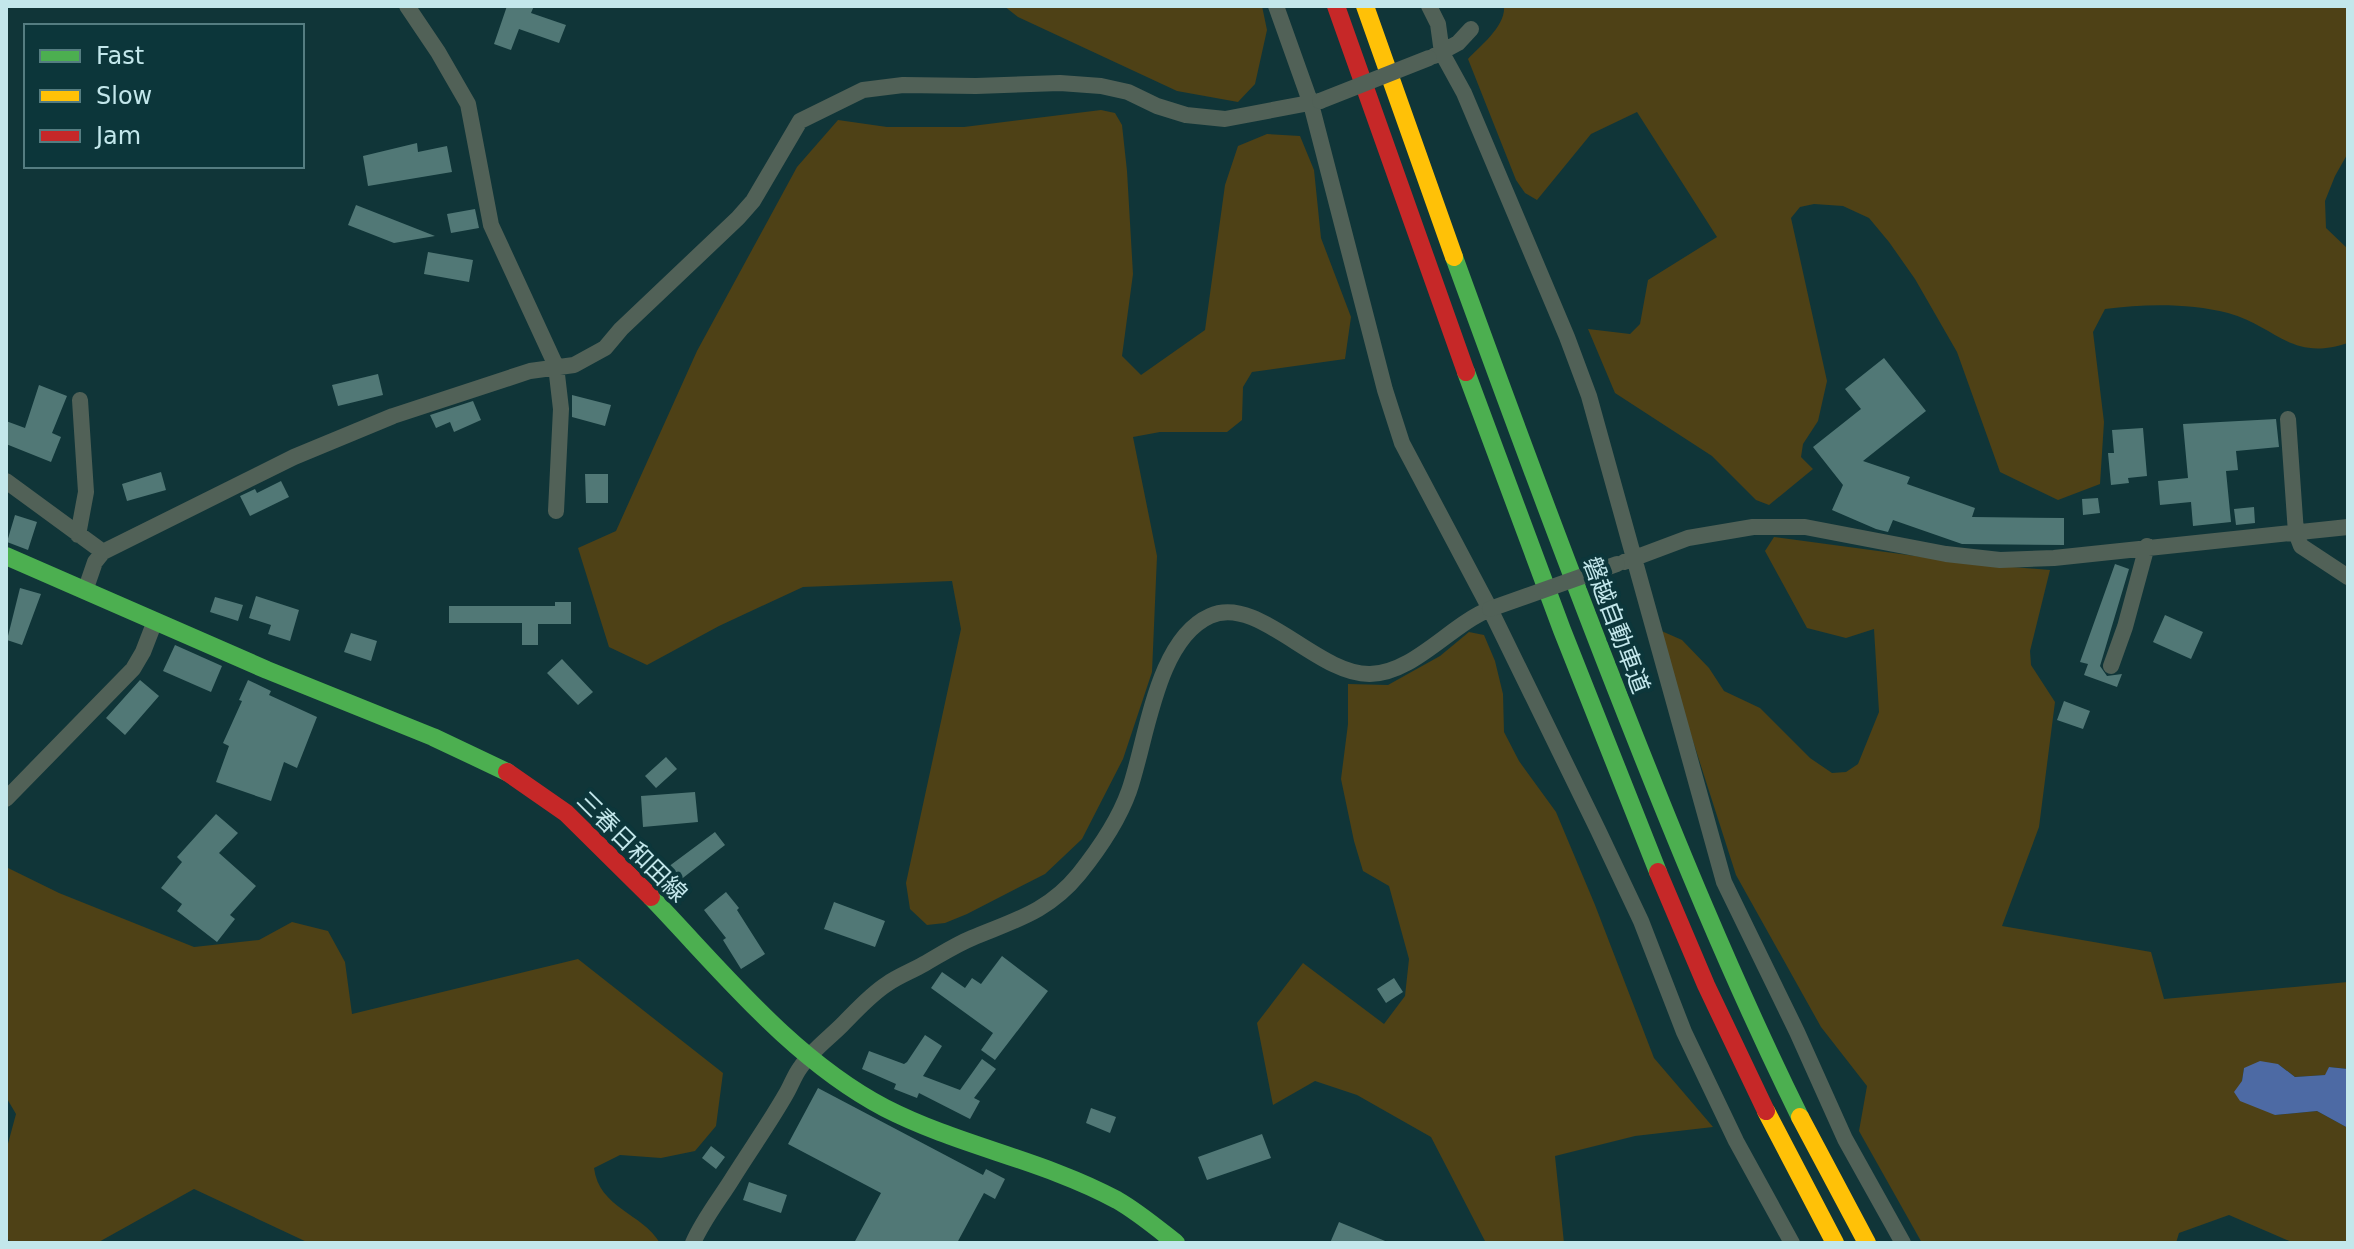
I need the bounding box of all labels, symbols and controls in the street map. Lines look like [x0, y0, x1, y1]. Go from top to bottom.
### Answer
legend [24, 24, 304, 168]
text: Fast [96, 42, 144, 70]
text: Slow [96, 82, 152, 110]
text: Jam [94, 122, 141, 150]
street label: 磐越自動車道 [1577, 553, 1655, 697]
street label: 三春日和田線 [571, 786, 693, 908]

